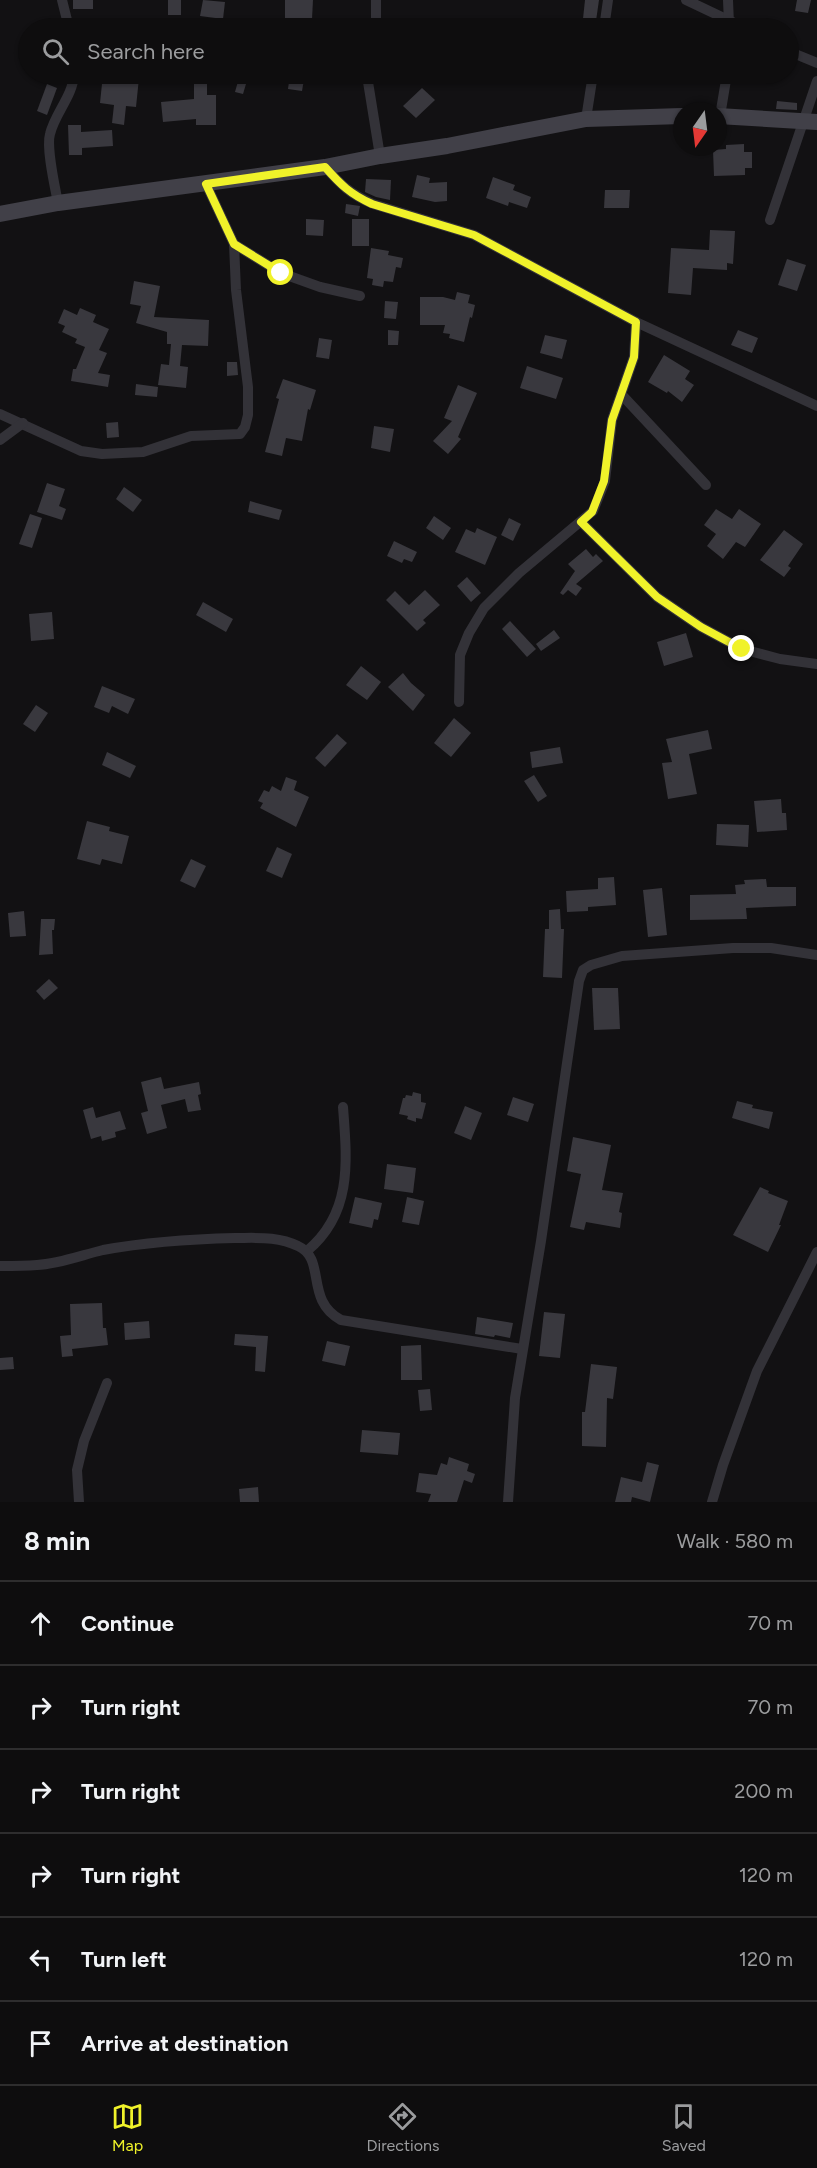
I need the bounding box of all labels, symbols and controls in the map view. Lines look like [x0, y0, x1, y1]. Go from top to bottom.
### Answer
search box [18, 18, 799, 84]
icon: search [39, 35, 72, 68]
text: Search here [87, 38, 205, 65]
north arrow [673, 102, 727, 156]
route start [267, 259, 293, 285]
route end [728, 635, 754, 661]
text: 8 min [24, 1525, 90, 1557]
text: Walk · 580 m [677, 1529, 793, 1553]
icon: ahead [24, 1607, 57, 1640]
text: Continue [81, 1610, 174, 1637]
text: 70 m [747, 1611, 793, 1635]
icon: right [24, 1691, 57, 1724]
text: Turn right [81, 1694, 180, 1721]
text: 70 m [747, 1695, 793, 1719]
icon: right [24, 1775, 57, 1808]
text: Turn right [81, 1778, 180, 1805]
text: 200 m [734, 1779, 793, 1803]
icon: right [24, 1859, 57, 1892]
text: Turn right [81, 1862, 180, 1889]
text: 120 m [739, 1863, 793, 1887]
icon: left [24, 1943, 57, 1976]
text: Turn left [81, 1946, 167, 1973]
text: 120 m [739, 1947, 793, 1971]
icon: arrive [24, 2027, 57, 2060]
text: Arrive at destination [81, 2030, 289, 2057]
tab: Map [111, 2100, 144, 2155]
tab: Directions [366, 2100, 439, 2155]
tab: Saved [662, 2100, 706, 2155]

